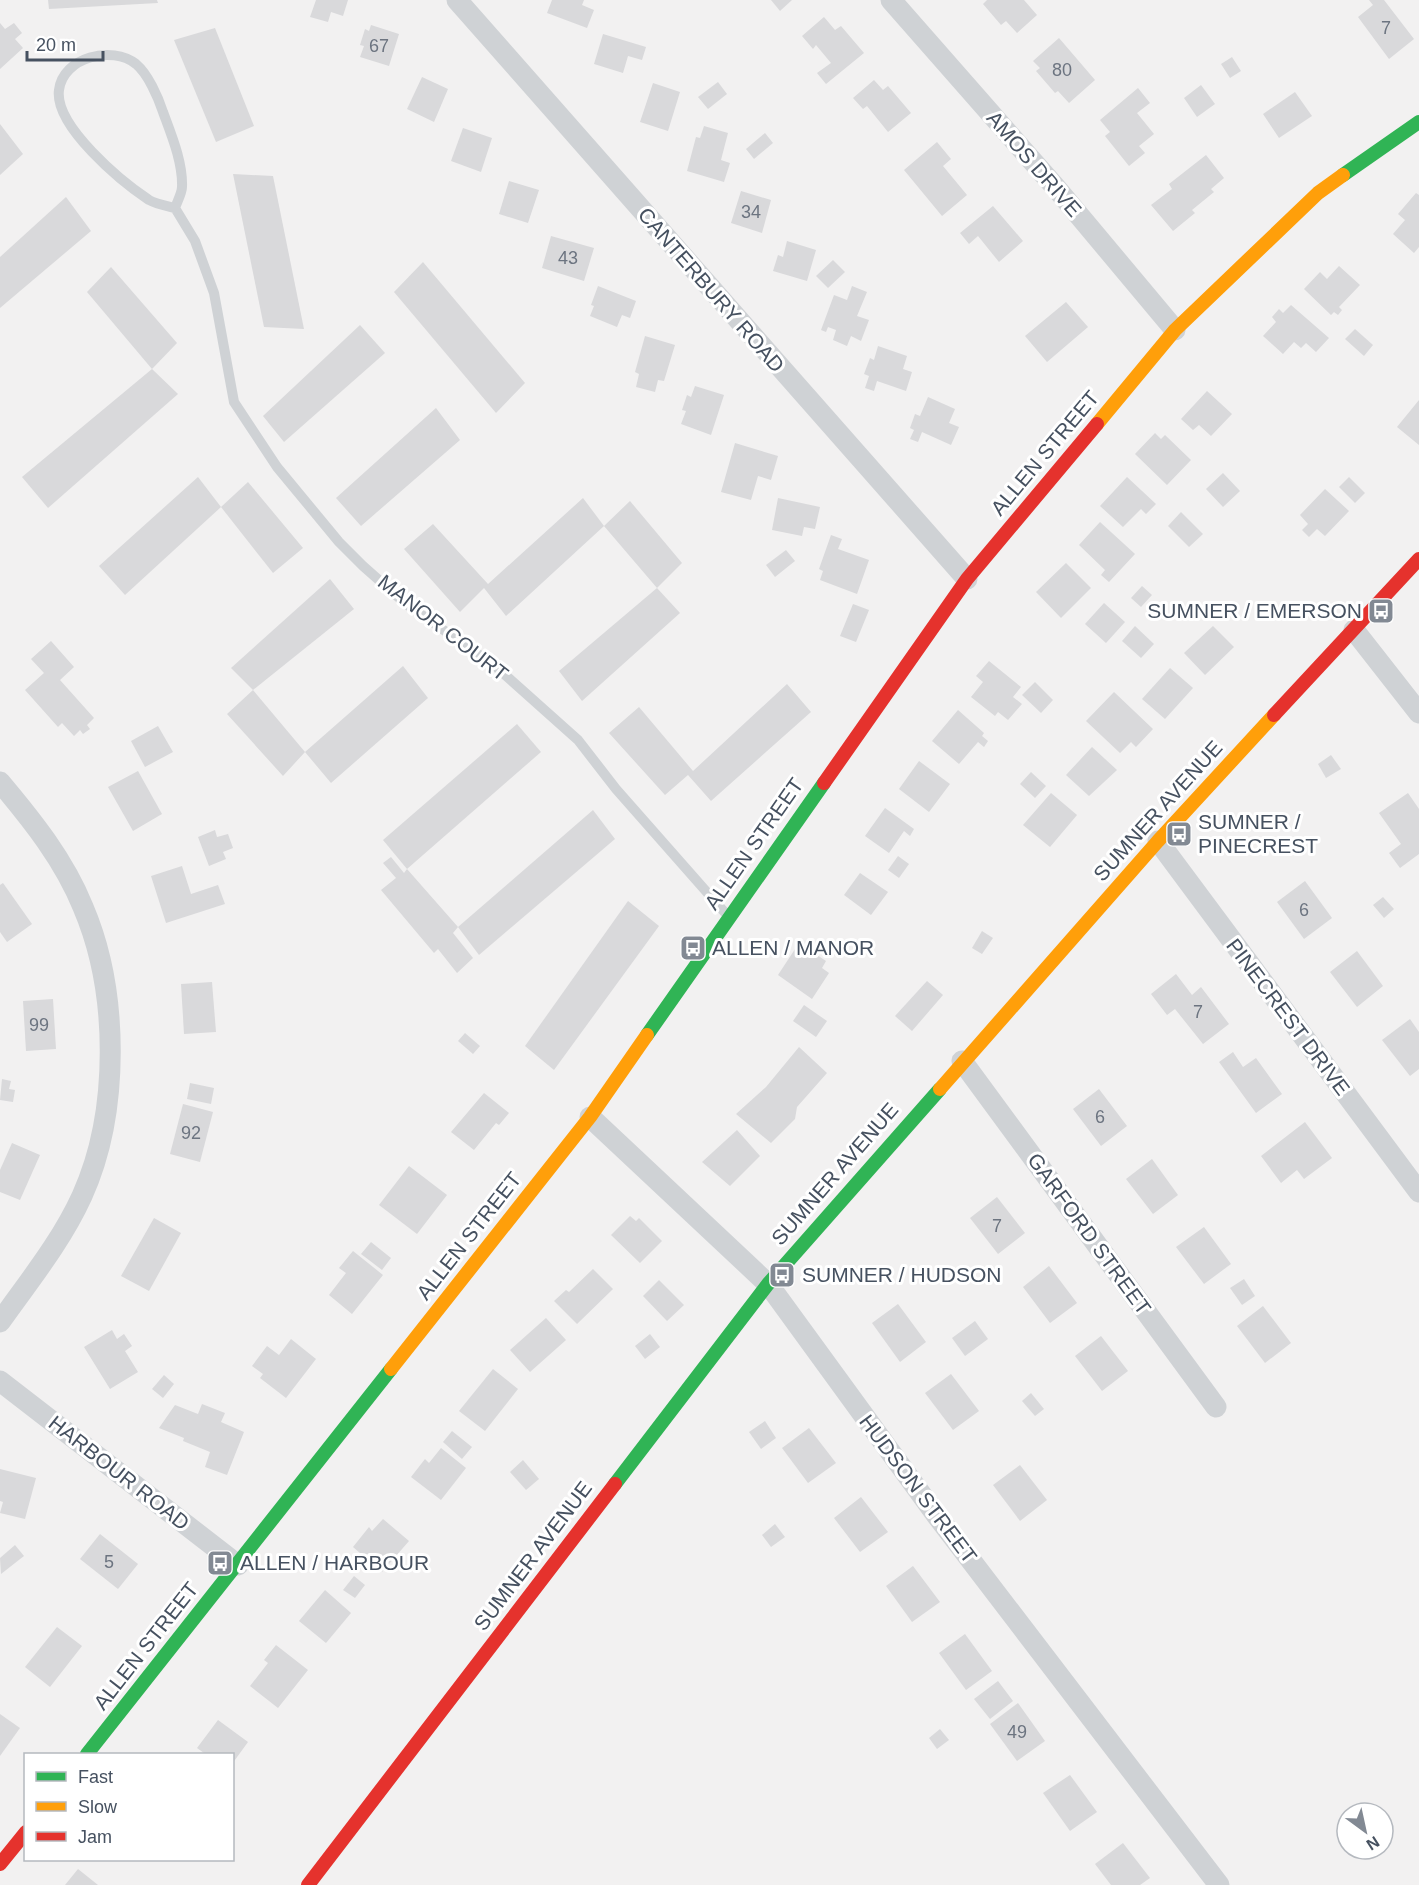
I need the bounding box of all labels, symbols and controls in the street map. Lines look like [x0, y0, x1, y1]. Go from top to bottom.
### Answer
house number: 7 [1381, 18, 1391, 38]
scale bar [27, 24, 104, 62]
text: 20 m [36, 35, 76, 55]
house number: 67 [369, 36, 389, 56]
house number: 80 [1052, 60, 1072, 80]
street label: AMOS DRIVE [982, 106, 1086, 221]
house number: 34 [741, 202, 761, 222]
street label: CANTERBURY ROAD [634, 203, 789, 377]
house number: 43 [558, 248, 578, 268]
street label: ALLEN STREET [986, 386, 1103, 520]
street label: MANOR COURT [374, 570, 513, 685]
bus stop icon: SUMNER / EMERSON [1366, 596, 1396, 626]
place label: SUMNER / EMERSON [1147, 599, 1362, 622]
street label: SUMNER AVENUE [1089, 736, 1227, 885]
street label: ALLEN STREET [700, 773, 808, 914]
place label: SUMNER / PINECREST [1198, 810, 1318, 857]
bus stop icon: SUMNER / PINECREST [1164, 819, 1194, 849]
house number: 6 [1299, 900, 1309, 920]
bus stop icon: ALLEN / MANOR [678, 933, 708, 963]
street label: PINECREST DRIVE [1222, 934, 1355, 1099]
place label: ALLEN / MANOR [712, 936, 874, 959]
house number: 7 [1193, 1002, 1203, 1022]
house number: 99 [29, 1015, 49, 1035]
street label: SUMNER AVENUE [767, 1098, 903, 1249]
house number: 6 [1095, 1107, 1105, 1127]
house number: 92 [181, 1123, 201, 1143]
street label: GARFORD STREET [1023, 1149, 1156, 1319]
street label: ALLEN STREET [412, 1167, 526, 1304]
house number: 7 [992, 1216, 1002, 1236]
bus stop icon: SUMNER / HUDSON [767, 1260, 797, 1290]
place label: SUMNER / HUDSON [802, 1263, 1002, 1286]
street label: HUDSON STREET [855, 1410, 982, 1568]
street label: HARBOUR ROAD [45, 1411, 194, 1534]
street label: SUMNER AVENUE [469, 1477, 596, 1635]
bus stop icon: ALLEN / HARBOUR [205, 1548, 235, 1578]
place label: ALLEN / HARBOUR [240, 1551, 429, 1574]
house number: 5 [104, 1552, 114, 1572]
street label: ALLEN STREET [89, 1577, 203, 1714]
house number: 49 [1007, 1722, 1027, 1742]
legend [24, 1753, 234, 1861]
text: Fast [78, 1767, 113, 1787]
text: Slow [78, 1797, 118, 1817]
north arrow [1335, 1801, 1395, 1861]
text: Jam [78, 1827, 112, 1847]
text: N [1363, 1833, 1382, 1853]

